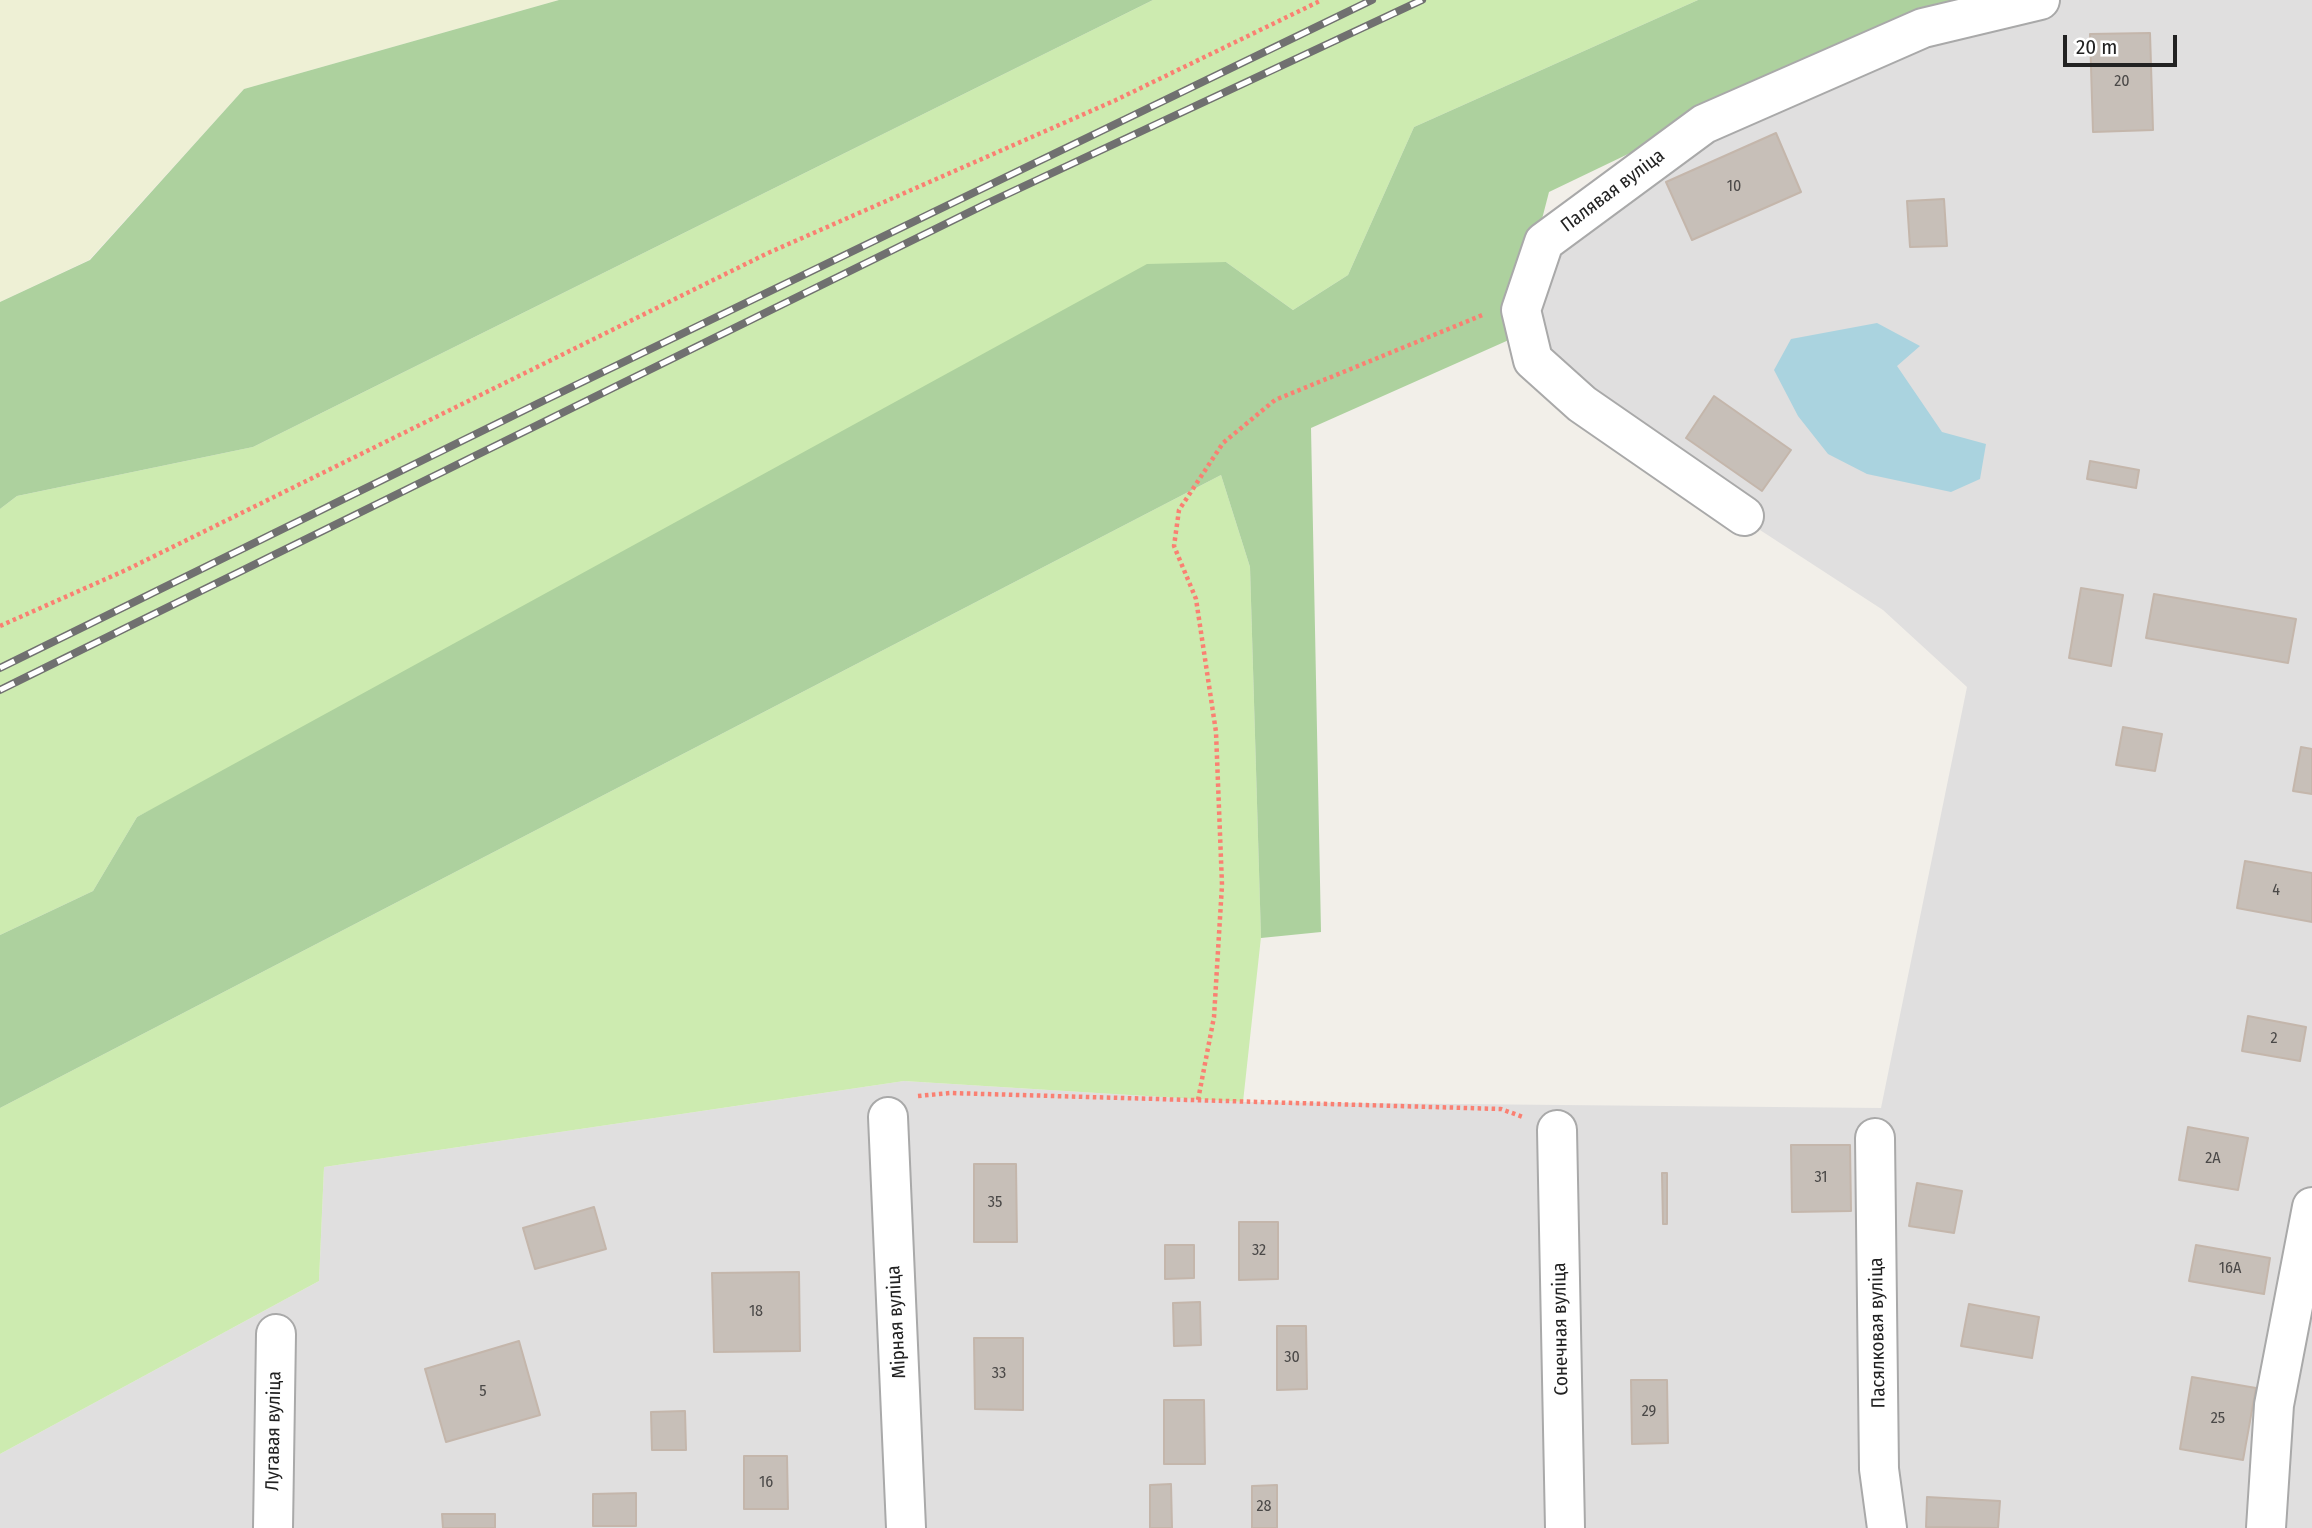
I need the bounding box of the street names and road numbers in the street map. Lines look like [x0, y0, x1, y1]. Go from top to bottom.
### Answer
street label: Палявая вуліца [1557, 145, 1669, 237]
street label: Пасялковая вуліца [1865, 1257, 1891, 1409]
street label: Сонечная вуліца [1548, 1262, 1574, 1396]
street label: Мірная вуліца [883, 1265, 911, 1379]
street label: Лугавая вуліца [262, 1371, 286, 1491]

